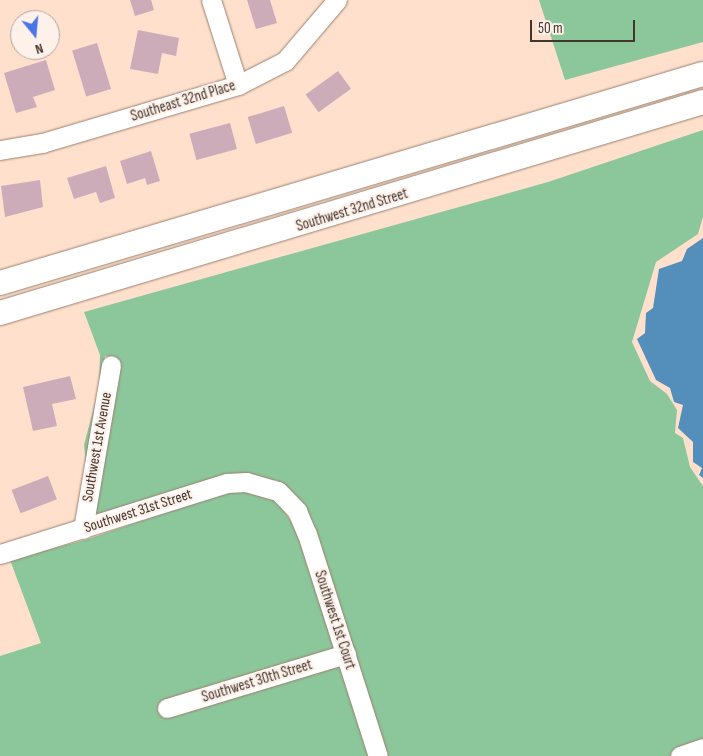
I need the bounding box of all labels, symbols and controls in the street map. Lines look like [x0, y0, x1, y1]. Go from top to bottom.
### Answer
north arrow [10, 10, 60, 60]
scale bar [533, 10, 638, 42]
text: 50 m [538, 19, 563, 38]
text: N [33, 40, 45, 58]
street label: Southeast 32nd Place [129, 77, 237, 125]
street label: Southwest 32nd Street [294, 184, 410, 236]
street label: Southwest 1st Avenue [79, 391, 115, 503]
street label: Southwest 31st Street [82, 485, 194, 537]
street label: Southwest 1st Court [311, 568, 359, 672]
street label: Southwest 30th Street [200, 656, 314, 706]

